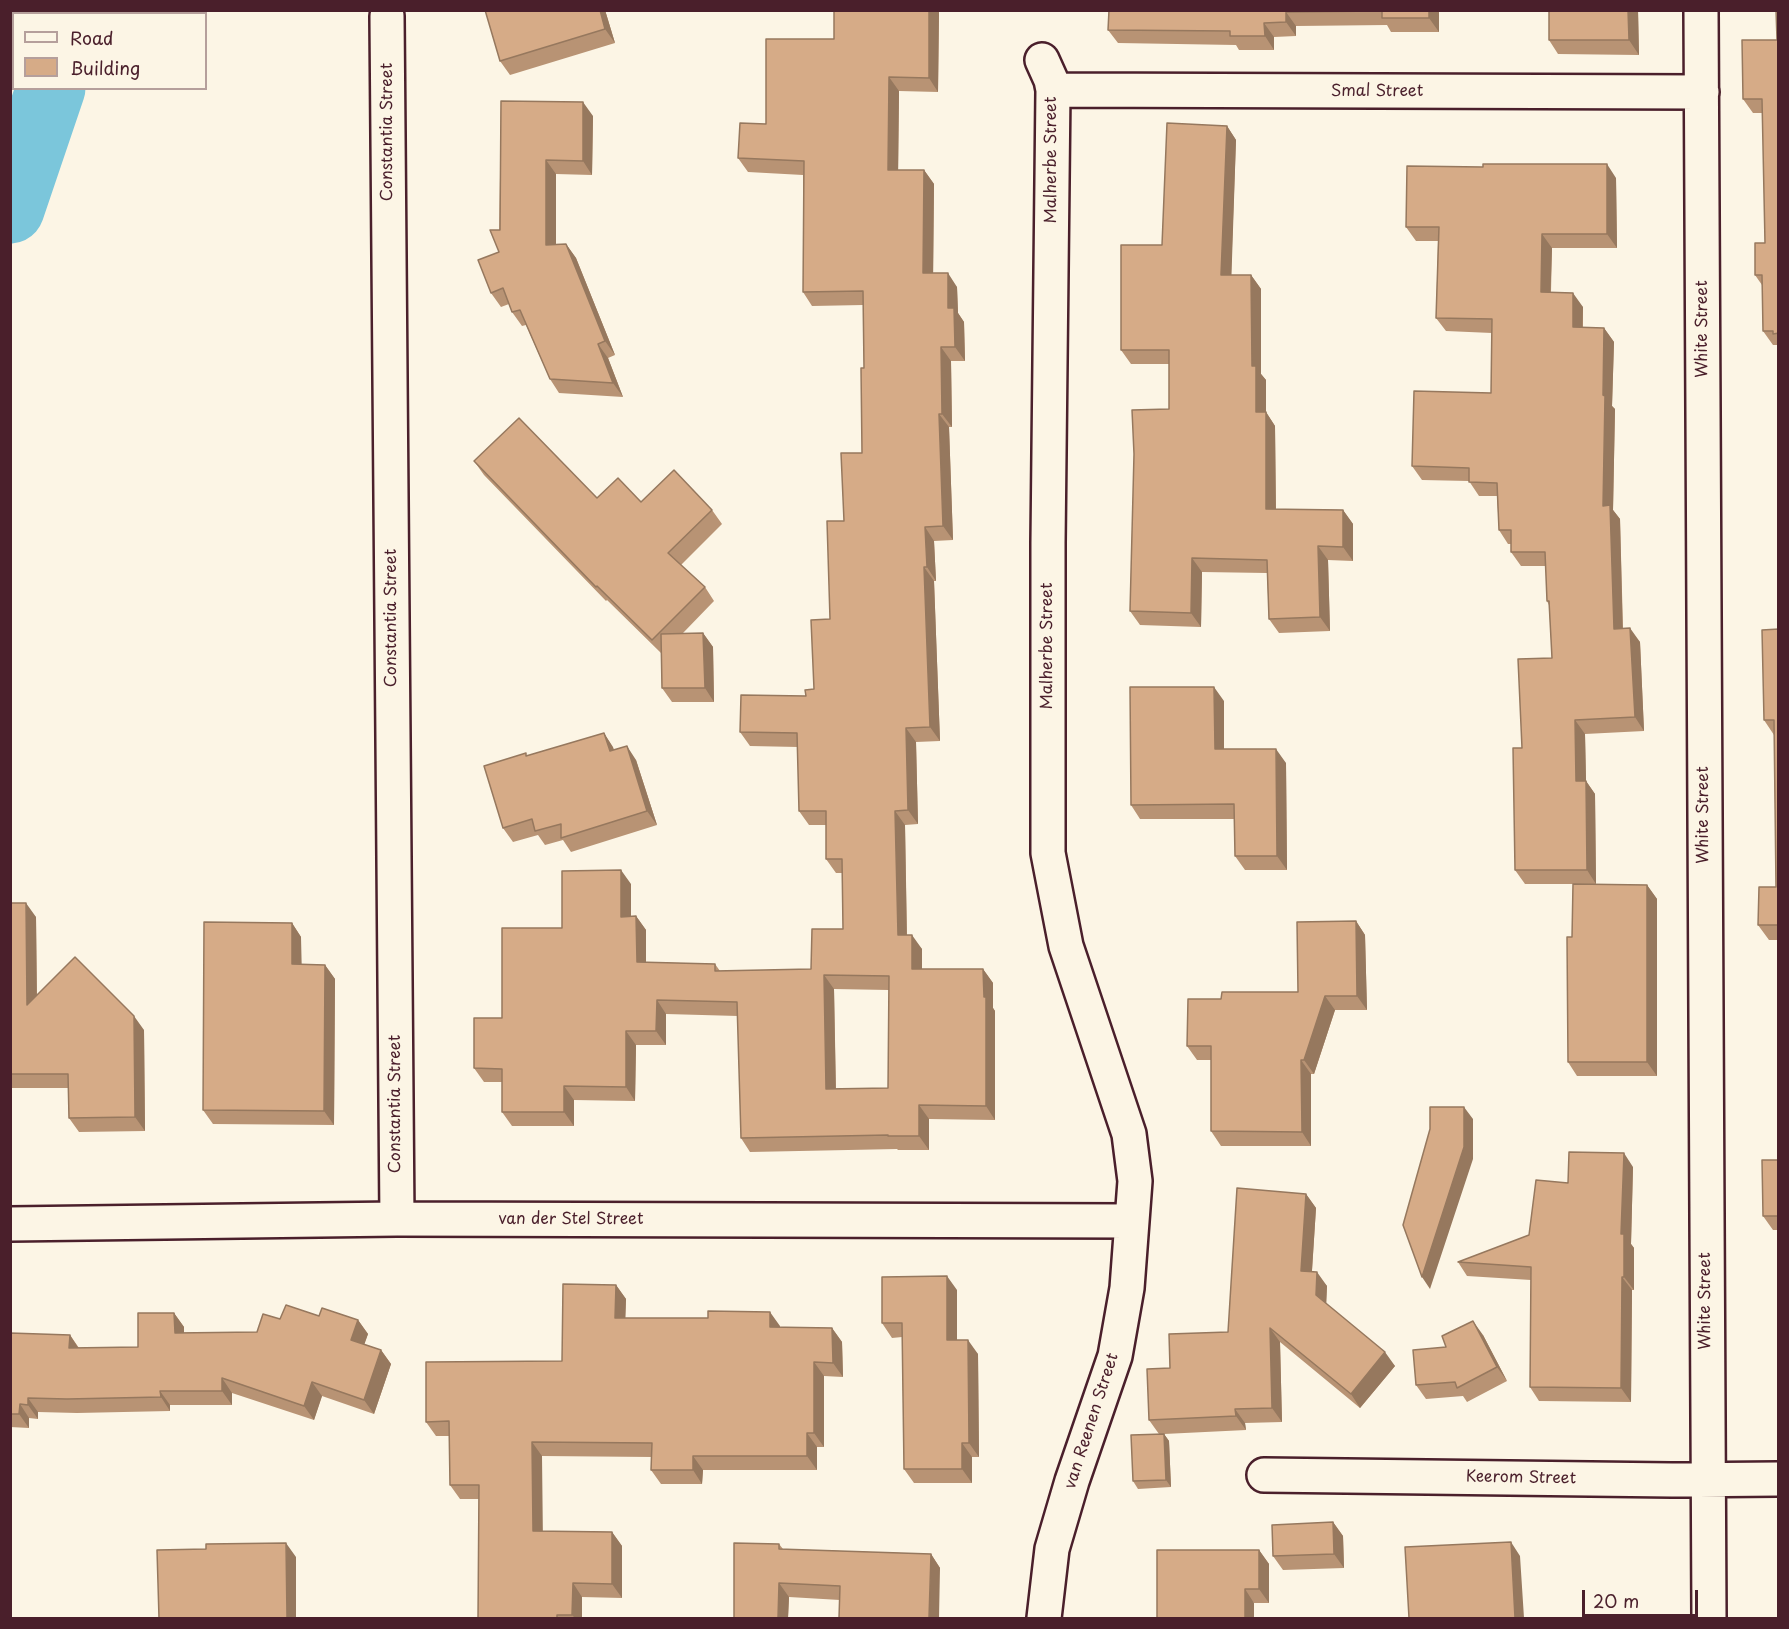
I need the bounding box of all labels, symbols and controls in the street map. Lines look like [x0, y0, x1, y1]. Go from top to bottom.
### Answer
legend [12, 12, 207, 90]
text: Road [70, 24, 114, 51]
text: Building [70, 54, 140, 81]
street label: Constantia Street [378, 63, 398, 201]
street label: Smal Street [1331, 82, 1423, 102]
street label: Malherbe Street [1042, 96, 1062, 224]
street label: White Street [1693, 280, 1713, 378]
street label: Constantia Street [382, 549, 402, 687]
street label: Malherbe Street [1038, 582, 1058, 710]
street label: White Street [1694, 766, 1714, 864]
street label: Constantia Street [386, 1035, 406, 1173]
street label: van der Stel Street [498, 1210, 644, 1230]
street label: White Street [1696, 1252, 1716, 1350]
street label: van Reenen Street [1061, 1351, 1123, 1491]
street label: Keerom Street [1466, 1467, 1576, 1489]
scale bar [1585, 1578, 1700, 1616]
text: 20 m [1593, 1587, 1639, 1614]

